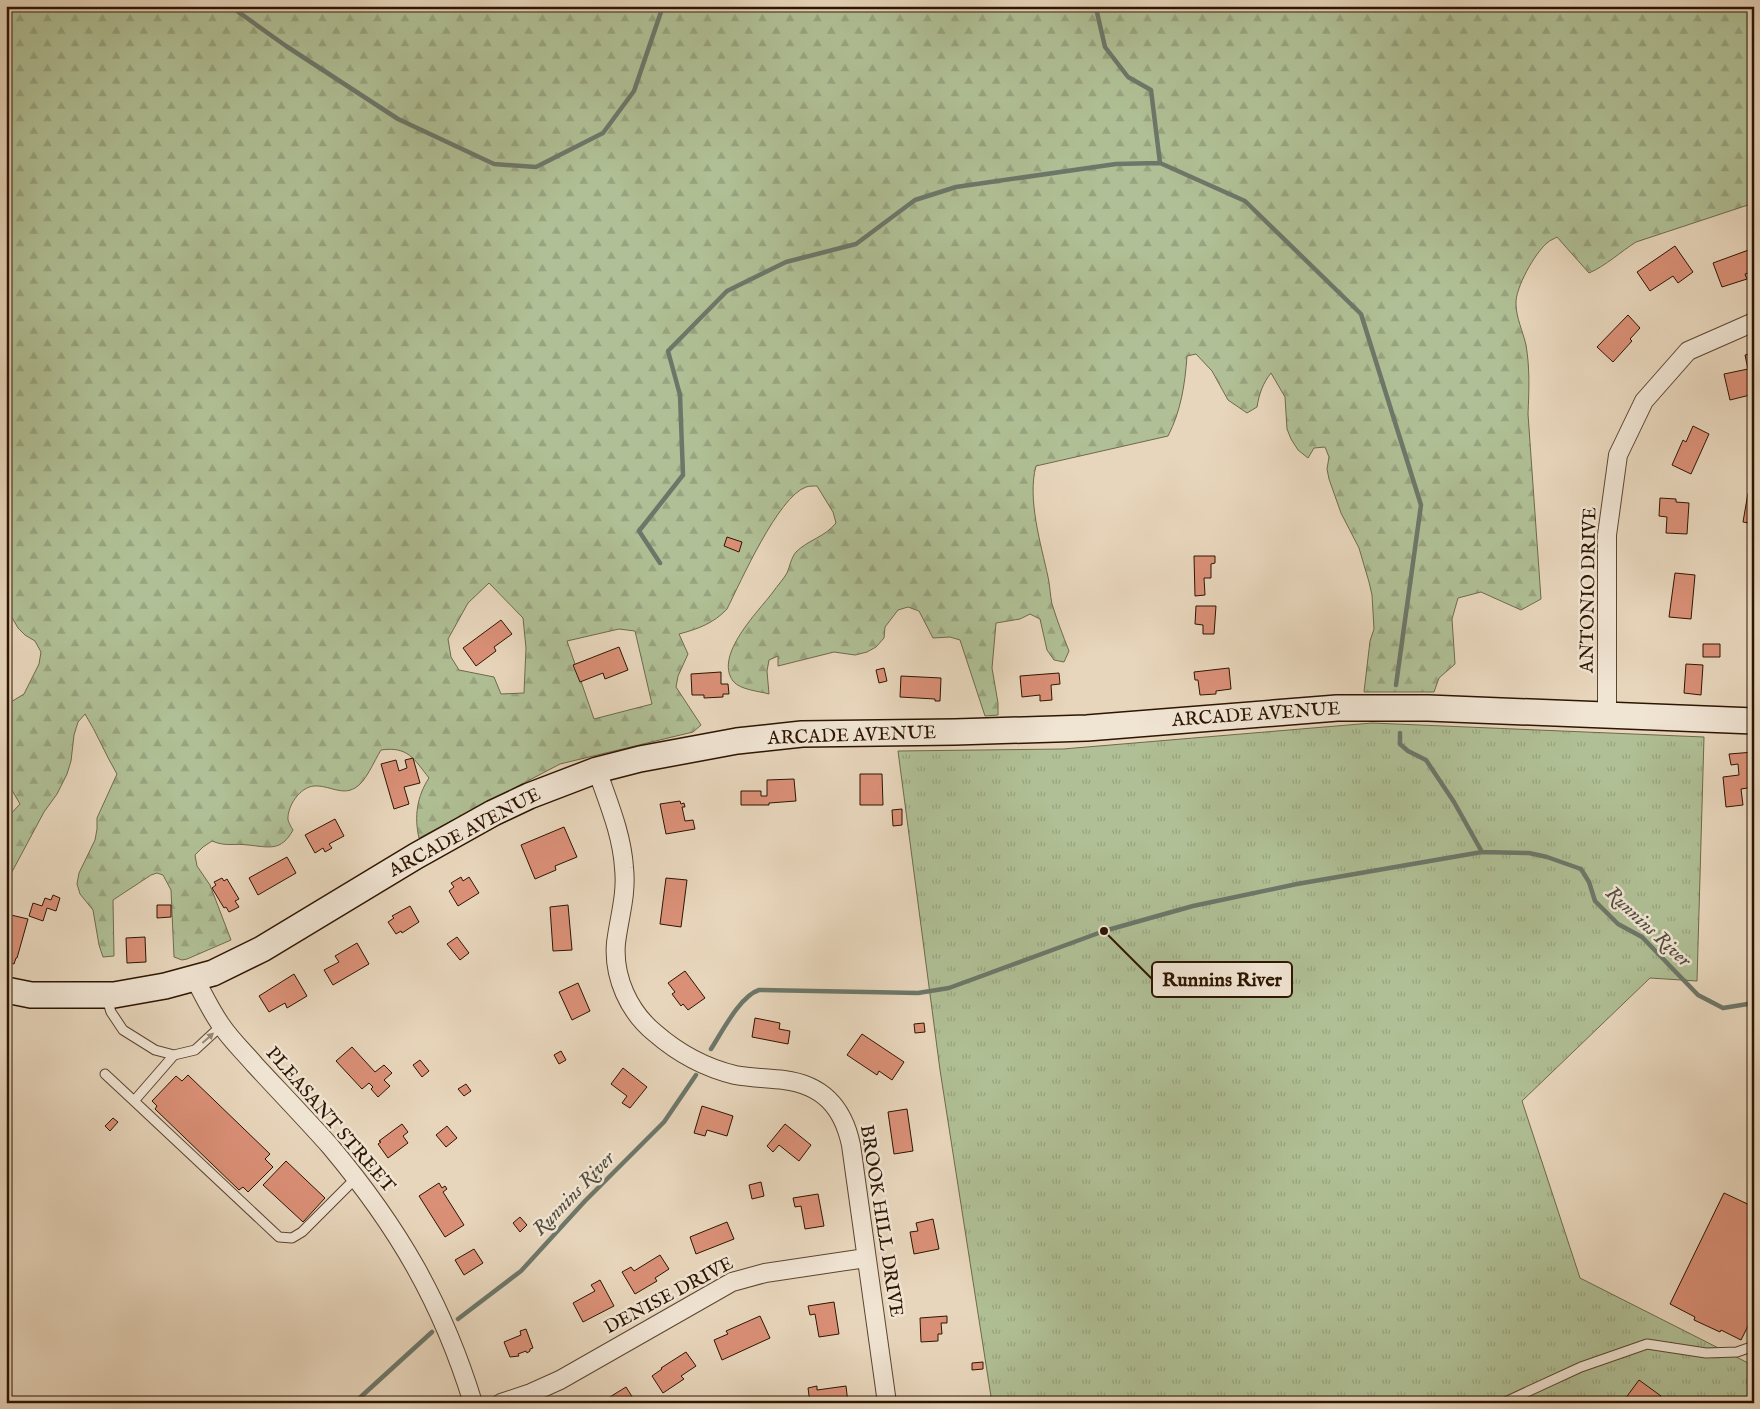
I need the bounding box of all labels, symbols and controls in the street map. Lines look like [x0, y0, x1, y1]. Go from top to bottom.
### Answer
street label: ANTONIO DRIVE [1576, 507, 1602, 674]
street label: ARCADE AVENUE [1170, 697, 1341, 733]
street label: ARCADE AVENUE [766, 721, 937, 751]
street label: ARCADE AVENUE [384, 783, 545, 884]
water label: Runnins River [1600, 881, 1697, 974]
callout: Runnins River [1152, 962, 1292, 997]
text: Runnins River [1162, 968, 1283, 993]
one-way arrow [202, 1032, 214, 1044]
street label: PLEASANT STREET [260, 1042, 400, 1198]
street label: BROOK HILL DRIVE [854, 1123, 908, 1319]
water label: Runnins River [528, 1146, 621, 1241]
street label: DENISE DRIVE [600, 1252, 738, 1340]

